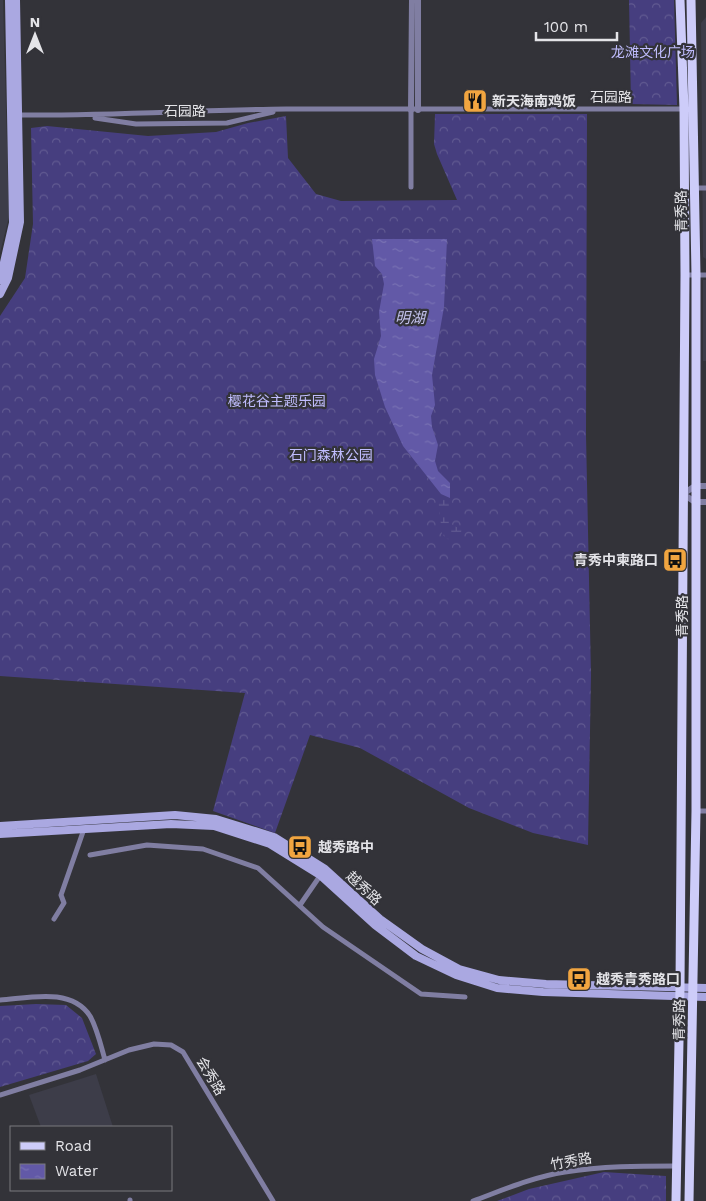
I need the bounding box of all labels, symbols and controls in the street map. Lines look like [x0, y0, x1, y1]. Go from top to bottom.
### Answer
north arrow [10, 10, 60, 60]
scale bar [536, 10, 617, 42]
text: N [30, 14, 40, 30]
text: 100 m [544, 18, 588, 36]
park label: 龙滩文化广场 [611, 44, 695, 60]
restaurant icon: 新天海南鸡饭 [462, 88, 488, 114]
street label: 石园路 [590, 89, 632, 105]
place label: 新天海南鸡饭 [492, 93, 576, 109]
street label: 石园路 [164, 103, 206, 119]
street label: 青秀路 [673, 190, 689, 232]
water label: 明湖 [395, 309, 427, 327]
park label: 樱花谷主题乐园 [228, 393, 326, 409]
park label: 石门森林公园 [289, 447, 373, 463]
bus stop icon: 青秀中柬路口 [662, 547, 688, 573]
place label: 青秀中柬路口 [574, 552, 658, 568]
street label: 青秀路 [674, 595, 690, 637]
bus stop icon: 越秀路中 [287, 834, 313, 860]
place label: 越秀路中 [318, 839, 374, 855]
street label: 越秀路 [343, 868, 385, 908]
bus stop icon: 越秀青秀路口 [566, 966, 592, 992]
place label: 越秀青秀路口 [596, 971, 680, 987]
street label: 青秀路 [671, 999, 687, 1041]
street label: 会秀路 [193, 1054, 229, 1098]
legend [10, 1126, 172, 1191]
text: Road [55, 1137, 92, 1155]
street label: 竹秀路 [549, 1149, 593, 1173]
text: Water [55, 1162, 98, 1180]

